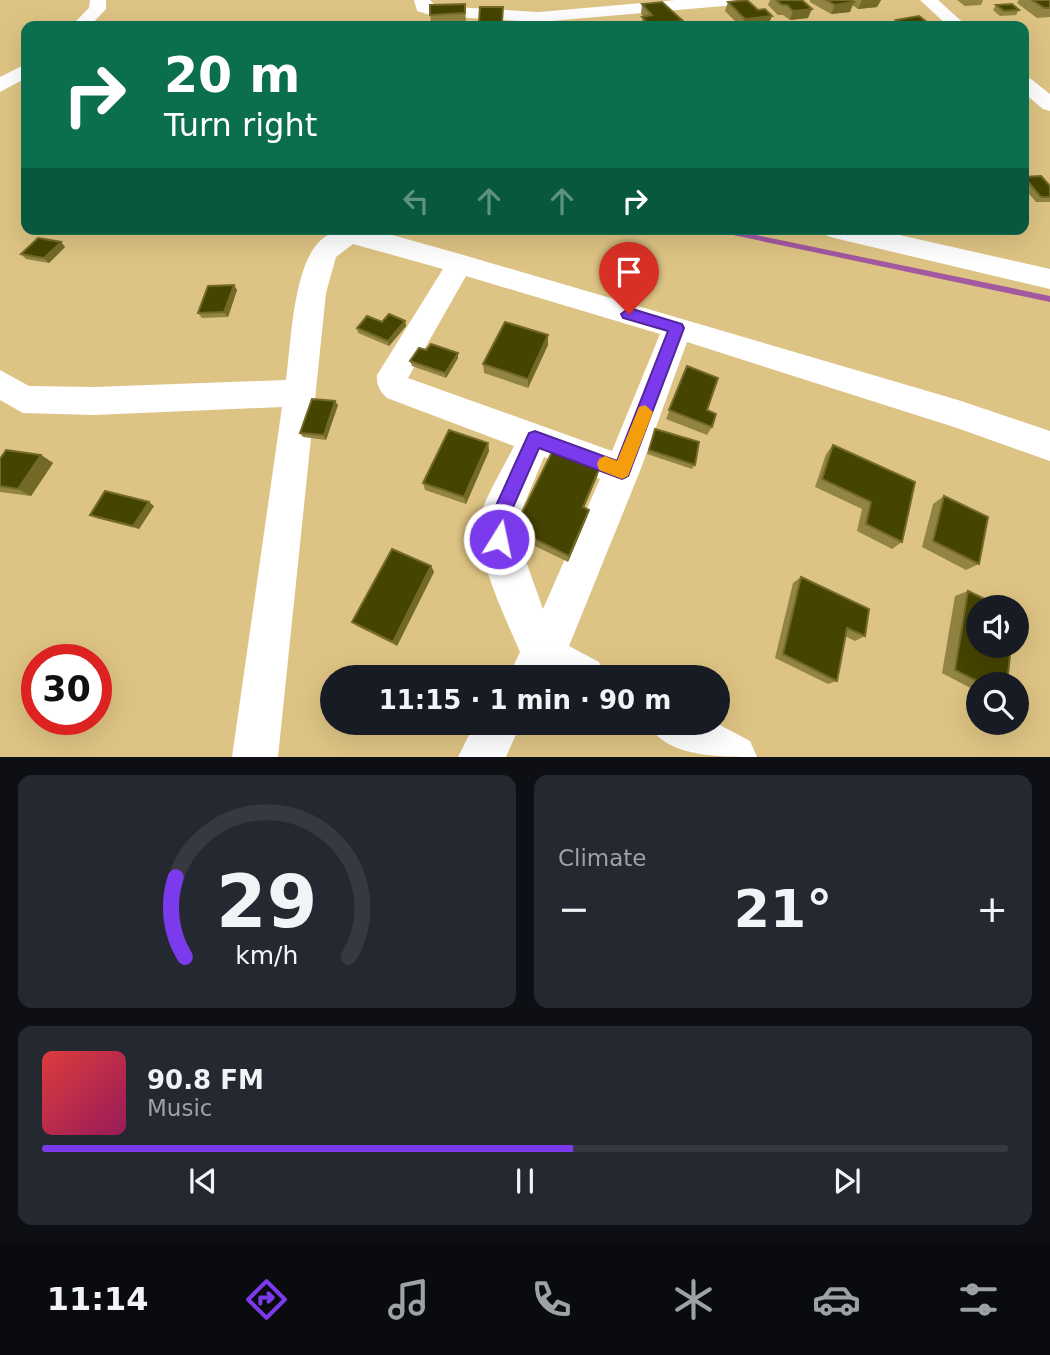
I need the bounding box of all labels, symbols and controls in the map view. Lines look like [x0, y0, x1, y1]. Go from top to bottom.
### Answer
text: 20 m [164, 47, 300, 104]
icon: right [49, 49, 140, 140]
text: Turn right [164, 106, 317, 144]
icon: left [397, 182, 435, 220]
icon: ahead [470, 182, 508, 220]
icon: ahead [543, 182, 581, 220]
icon: right [616, 182, 654, 220]
pin [599, 242, 659, 314]
icon: arrive [610, 253, 648, 291]
position arrow [462, 502, 536, 576]
map controls [966, 595, 1029, 735]
button: sound [966, 595, 1029, 658]
speed limit sign: 30 [21, 644, 112, 735]
button: search [966, 672, 1029, 735]
text: 11:15 · 1 min · 90 m [379, 685, 671, 715]
text: Climate [558, 845, 647, 871]
text: 29 [216, 860, 318, 945]
text: 21° [734, 879, 832, 939]
text: − [558, 887, 590, 931]
text: + [976, 887, 1008, 931]
text: km/h [235, 941, 299, 970]
text: 90.8 FM [147, 1065, 264, 1095]
text: Music [147, 1095, 212, 1121]
icon: previous [184, 1162, 222, 1200]
icon: pause [506, 1162, 544, 1200]
icon: next [828, 1162, 866, 1200]
icon: directions [242, 1275, 291, 1324]
icon: music [384, 1275, 433, 1324]
icon: phone [527, 1275, 576, 1324]
icon: climate [669, 1275, 718, 1324]
icon: car [812, 1275, 861, 1324]
icon: filters [954, 1275, 1003, 1324]
text: 11:14 [47, 1280, 149, 1318]

